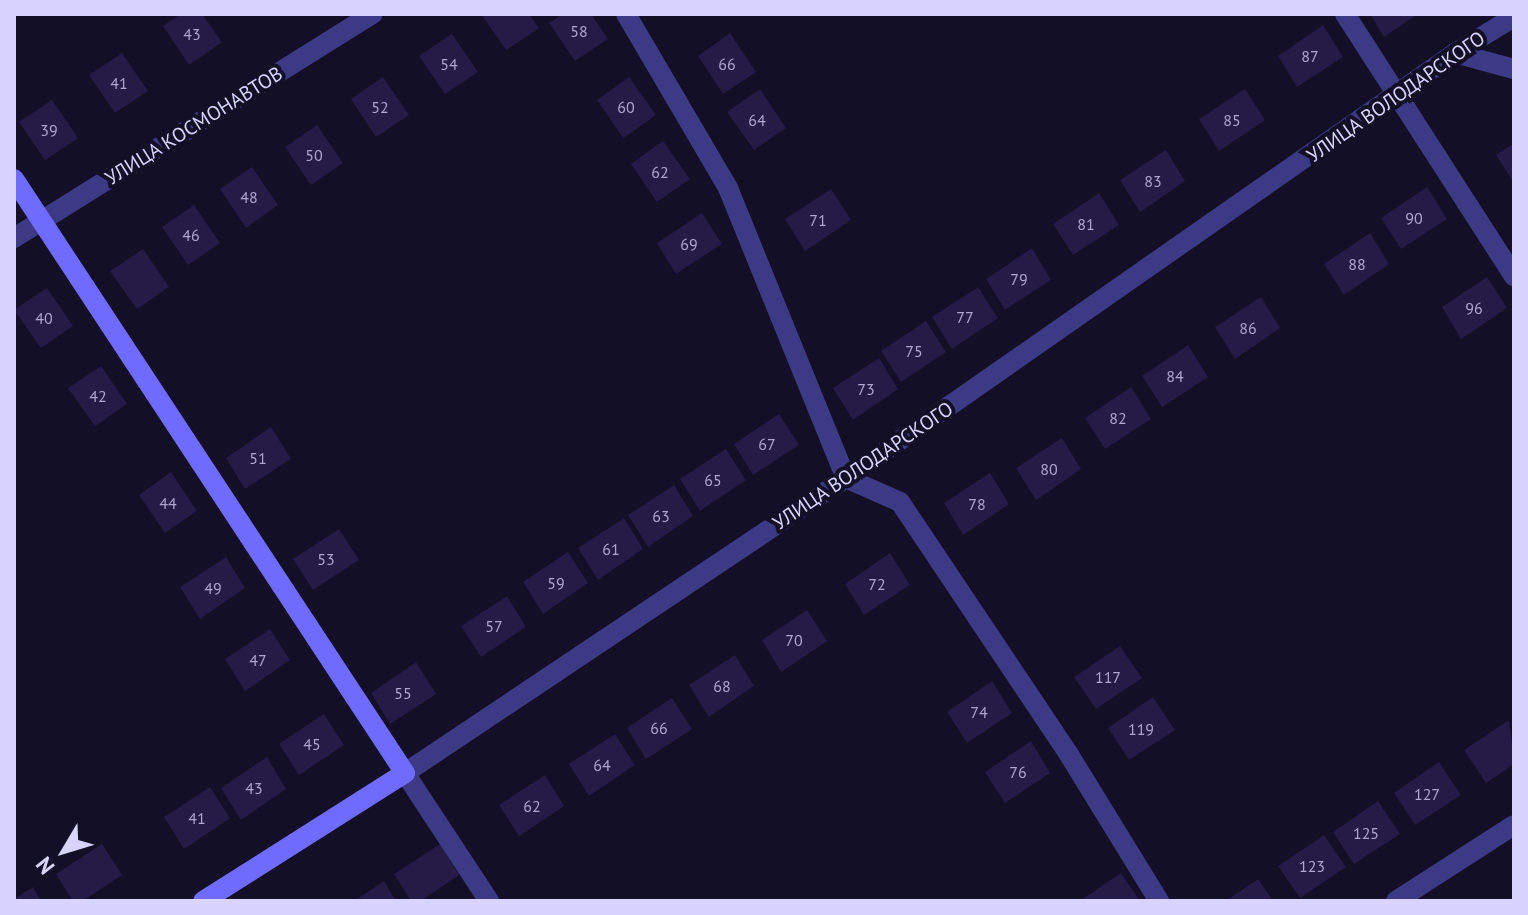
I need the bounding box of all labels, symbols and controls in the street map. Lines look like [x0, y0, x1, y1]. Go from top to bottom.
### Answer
house number: 58 [570, 21, 588, 41]
house number: 43 [183, 24, 201, 44]
street label: УЛИЦА ВОЛОДАРСКОГО [1302, 26, 1490, 168]
house number: 87 [1301, 46, 1319, 66]
house number: 54 [440, 54, 458, 74]
house number: 66 [718, 54, 736, 74]
street label: УЛИЦА КОСМОНАВТОВ [100, 61, 288, 191]
house number: 41 [110, 73, 128, 93]
house number: 52 [371, 97, 389, 117]
house number: 60 [617, 97, 635, 117]
house number: 64 [748, 110, 766, 130]
house number: 85 [1223, 110, 1241, 130]
house number: 39 [40, 120, 58, 140]
house number: 50 [305, 145, 323, 165]
house number: 62 [651, 162, 669, 182]
house number: 83 [1144, 171, 1162, 191]
house number: 48 [240, 187, 258, 207]
house number: 90 [1405, 208, 1423, 228]
house number: 71 [809, 210, 827, 230]
house number: 81 [1077, 214, 1095, 234]
house number: 46 [182, 225, 200, 245]
house number: 69 [680, 234, 698, 254]
house number: 88 [1348, 254, 1366, 274]
house number: 79 [1010, 269, 1028, 289]
house number: 96 [1465, 298, 1483, 318]
house number: 77 [956, 307, 974, 327]
house number: 40 [35, 308, 53, 328]
house number: 86 [1239, 318, 1257, 338]
house number: 75 [905, 341, 923, 361]
house number: 84 [1166, 366, 1184, 386]
house number: 73 [857, 379, 875, 399]
house number: 42 [89, 386, 107, 406]
street label: УЛИЦА ВОЛОДАРСКОГО [768, 397, 958, 535]
house number: 82 [1109, 408, 1127, 428]
house number: 67 [758, 434, 776, 454]
house number: 51 [249, 448, 267, 468]
house number: 80 [1040, 459, 1058, 479]
house number: 65 [704, 470, 722, 490]
house number: 44 [159, 493, 177, 513]
house number: 78 [968, 494, 986, 514]
house number: 63 [652, 506, 670, 526]
house number: 61 [602, 539, 620, 559]
house number: 53 [317, 549, 335, 569]
house number: 59 [547, 573, 565, 593]
house number: 72 [868, 574, 886, 594]
house number: 49 [204, 578, 222, 598]
house number: 57 [485, 616, 503, 636]
house number: 70 [785, 630, 803, 650]
house number: 47 [249, 650, 267, 670]
house number: 117 [1095, 667, 1121, 687]
house number: 68 [713, 676, 731, 696]
house number: 55 [394, 683, 412, 703]
house number: 74 [970, 702, 988, 722]
house number: 66 [650, 718, 668, 738]
house number: 119 [1128, 719, 1154, 739]
house number: 45 [303, 734, 321, 754]
house number: 64 [593, 755, 611, 775]
house number: 76 [1009, 762, 1027, 782]
house number: 43 [245, 778, 263, 798]
house number: 127 [1414, 784, 1440, 804]
house number: 62 [523, 796, 541, 816]
house number: 41 [188, 808, 206, 828]
north arrow [24, 811, 104, 891]
house number: 125 [1353, 823, 1379, 843]
text: N [30, 851, 61, 880]
house number: 123 [1299, 856, 1325, 876]

